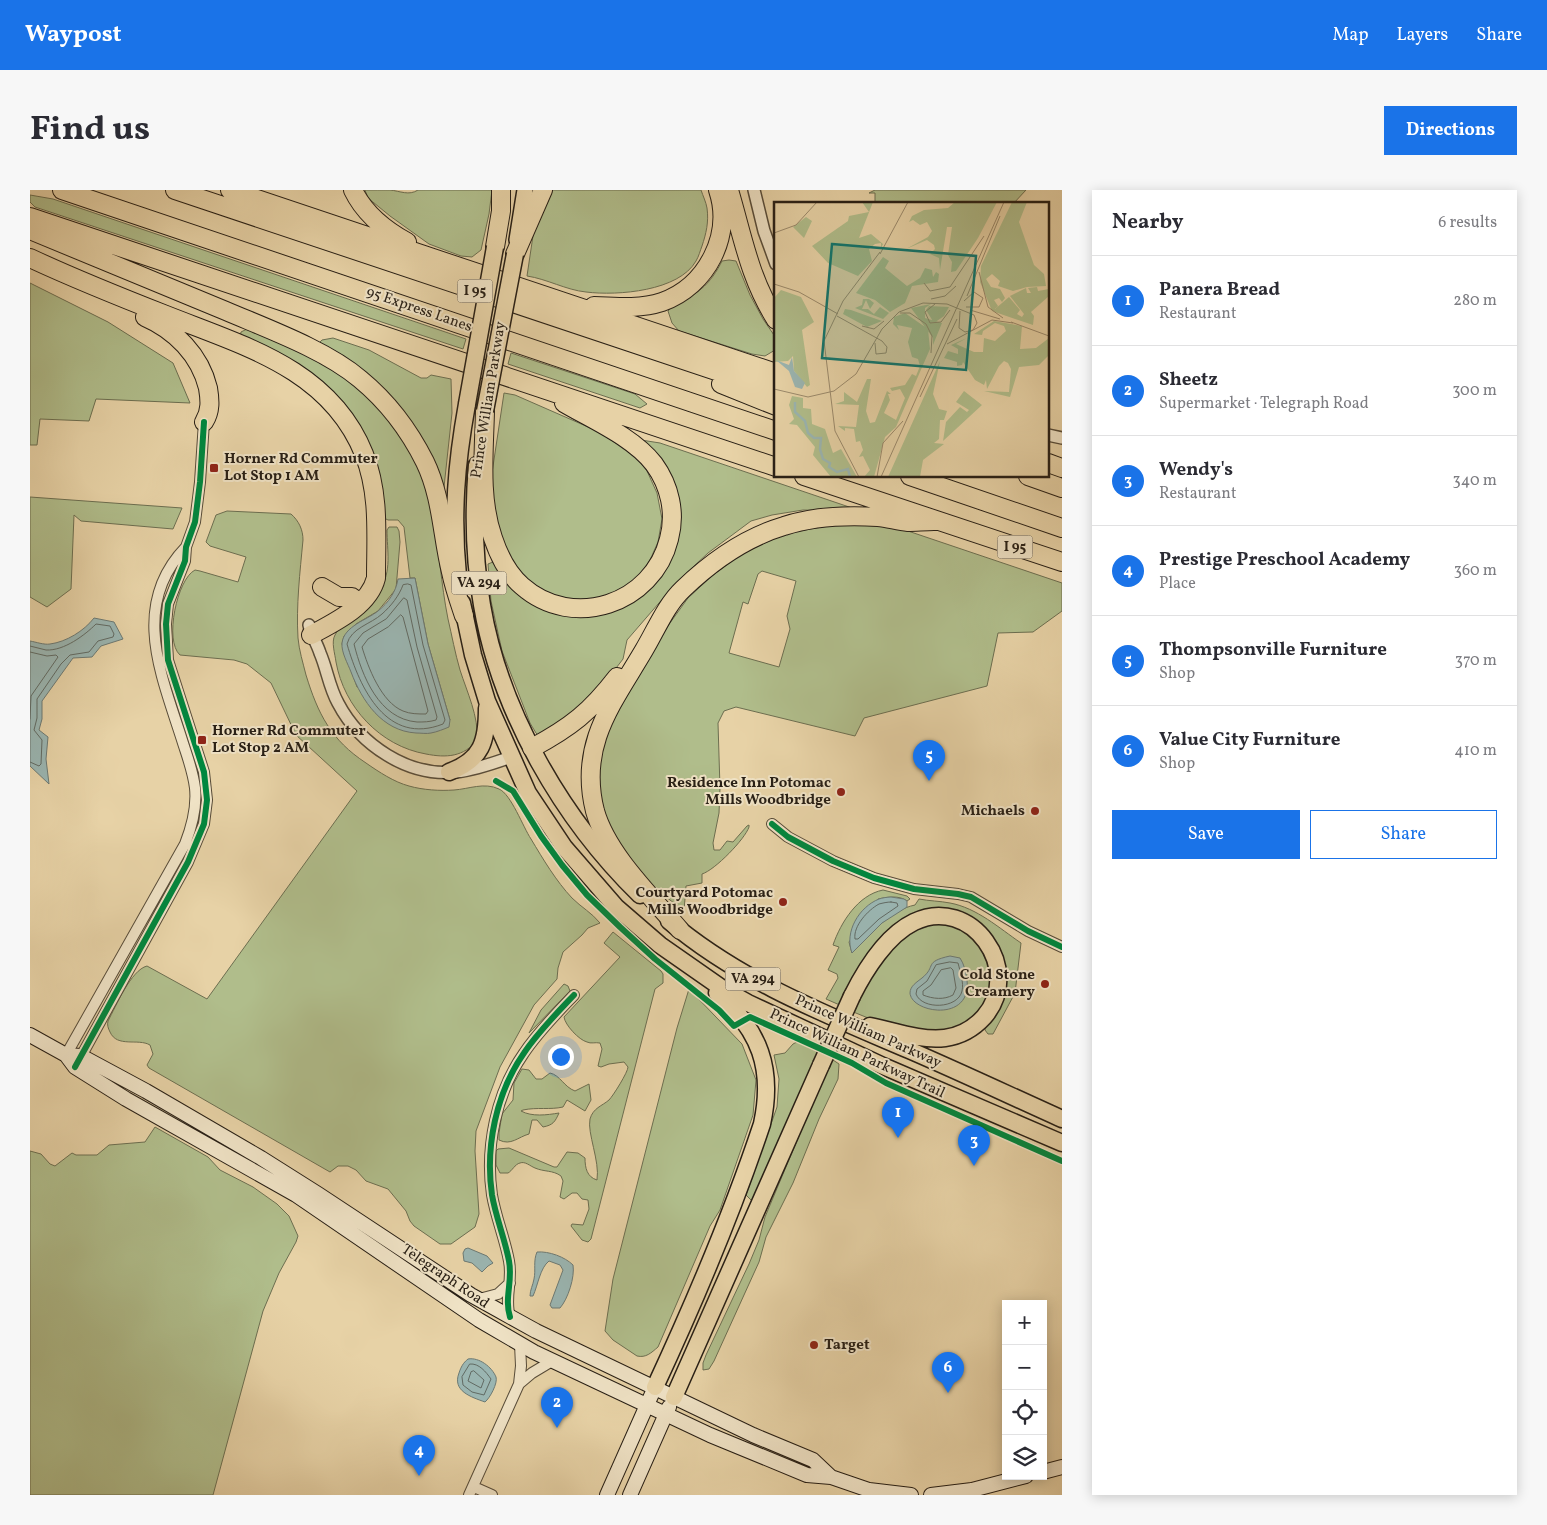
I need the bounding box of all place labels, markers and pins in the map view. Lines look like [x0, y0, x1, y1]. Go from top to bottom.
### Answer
place label: Horner Rd Commuter Lot Stop 1 AM [224, 449, 378, 487]
marker: Horner Rd Commuter Lot Stop 1 AM [208, 462, 220, 474]
place label: Horner Rd Commuter Lot Stop 2 AM [212, 721, 366, 759]
marker: Horner Rd Commuter Lot Stop 2 AM [196, 734, 208, 746]
pin: 5 [913, 740, 945, 781]
place label: Residence Inn Potomac Mills Woodbridge [667, 773, 831, 811]
marker: Residence Inn Potomac Mills Woodbridge [835, 786, 847, 798]
place label: Michaels [961, 801, 1025, 822]
marker: Michaels [1029, 805, 1041, 817]
place label: Courtyard Potomac Mills Woodbridge [636, 883, 773, 921]
marker: Courtyard Potomac Mills Woodbridge [777, 896, 789, 908]
place label: Cold Stone Creamery [960, 965, 1036, 1003]
marker: Cold Stone Creamery [1039, 978, 1051, 990]
pin: 1 [882, 1097, 914, 1138]
pin: 3 [958, 1125, 990, 1166]
place label: Target [824, 1335, 870, 1356]
marker: Target [808, 1339, 820, 1351]
pin: 6 [932, 1352, 964, 1393]
pin: 2 [541, 1387, 573, 1428]
pin: 4 [403, 1435, 435, 1476]

